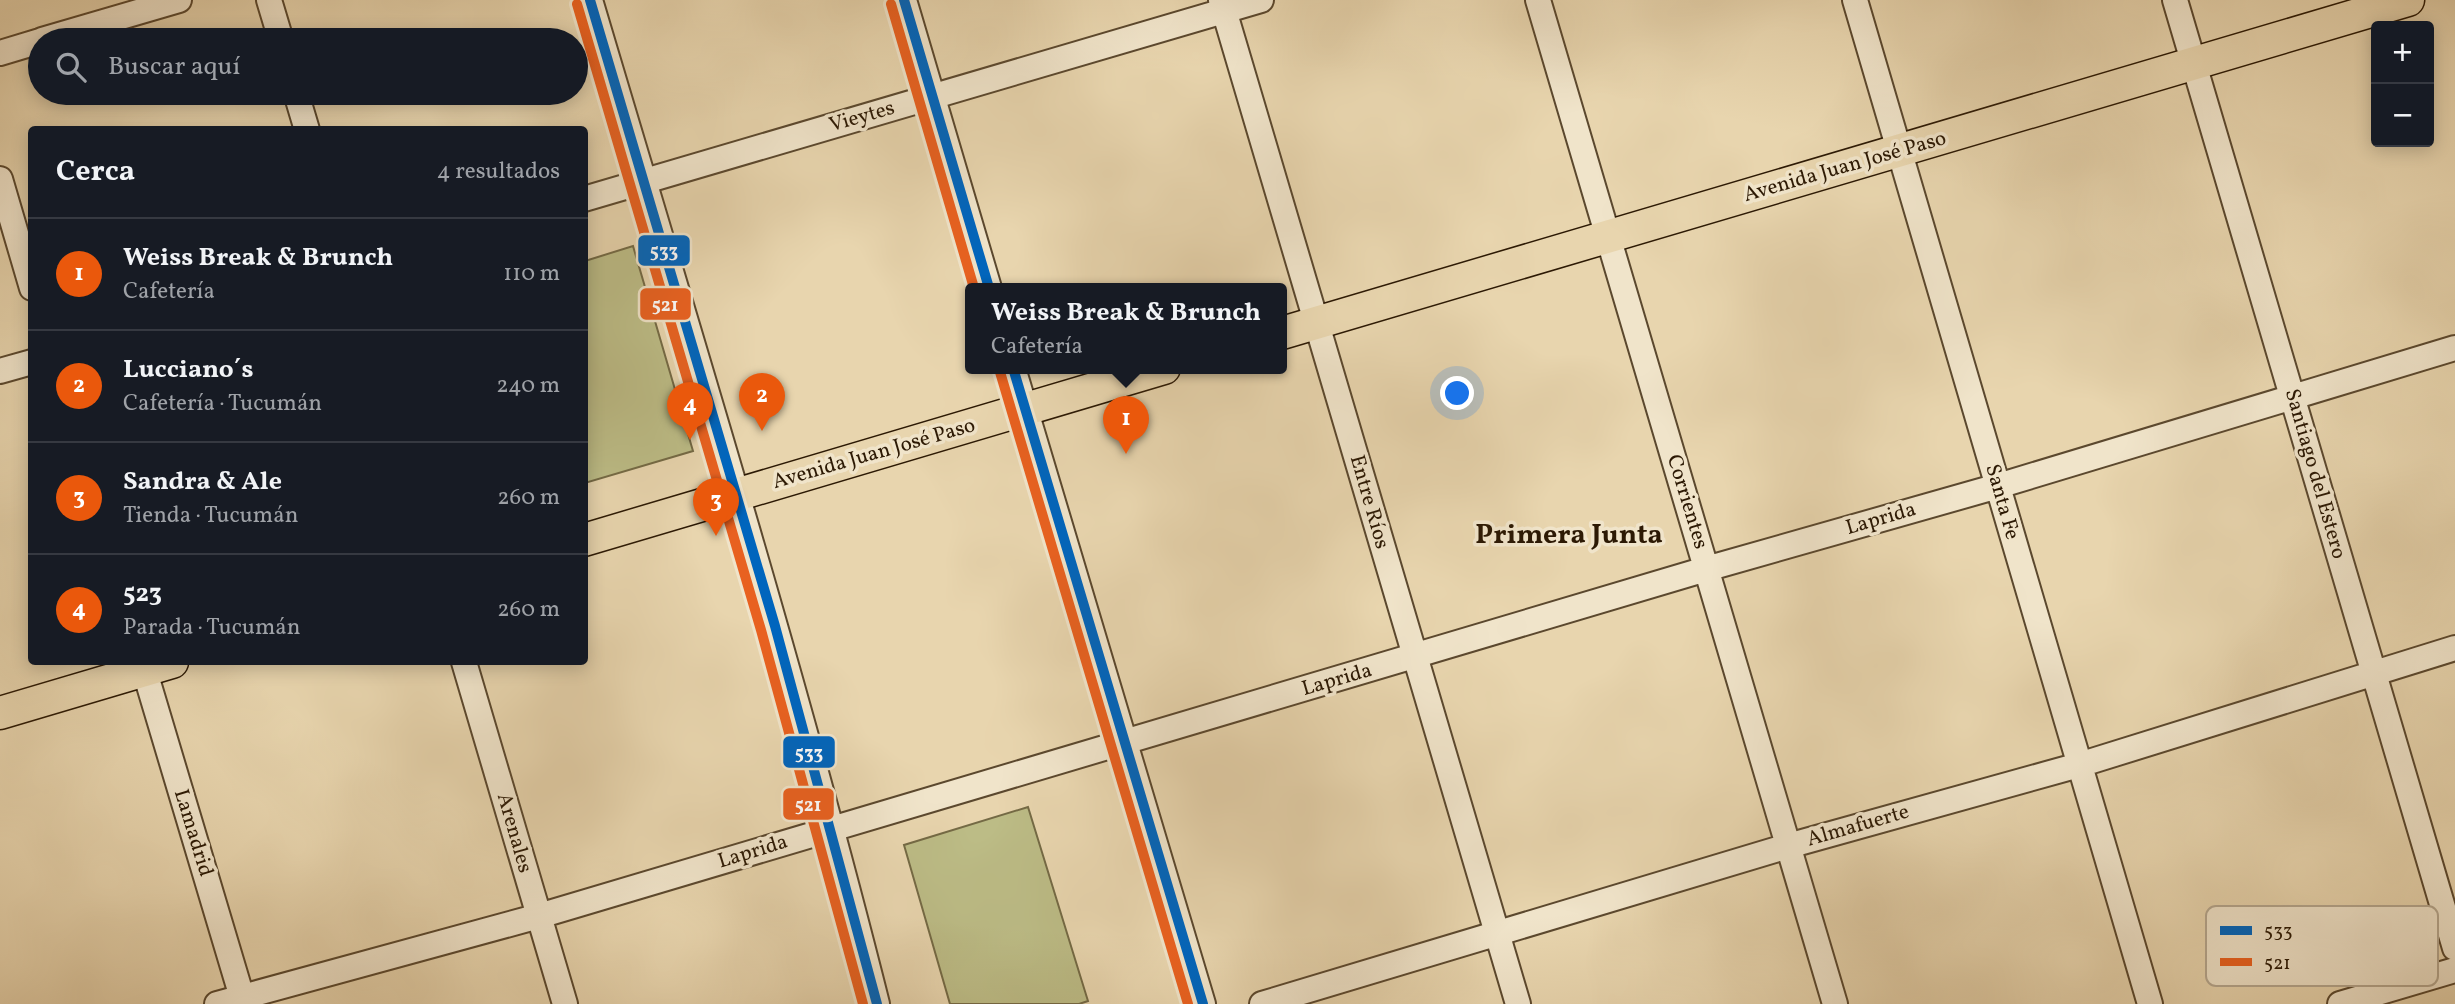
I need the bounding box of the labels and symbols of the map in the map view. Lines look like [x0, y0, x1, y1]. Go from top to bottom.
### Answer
street label: Vieytes [826, 94, 898, 140]
street label: Avenida Juan José Paso [1740, 124, 1950, 210]
line badge: 533 [637, 234, 691, 267]
text: 533 [650, 239, 678, 265]
line badge: 521 [639, 287, 692, 321]
text: 521 [652, 293, 678, 319]
pin: 2 [739, 373, 785, 431]
your location [1440, 376, 1474, 410]
pin: 4 [667, 382, 713, 440]
street label: Santiago del Estero [2277, 386, 2353, 562]
pin: 1 [1103, 396, 1149, 454]
street label: Avenida Juan José Paso [769, 411, 979, 497]
street label: Corrientes [1659, 451, 1715, 553]
street label: Entre Ríos [1342, 452, 1396, 552]
street label: Santa Fe [1977, 461, 2027, 543]
pin: 3 [693, 478, 739, 536]
street label: Laprida [1843, 495, 1919, 543]
district label: Primera Junta [1475, 516, 1663, 555]
street label: Laprida [1299, 656, 1375, 704]
line badge: 533 [782, 735, 836, 769]
text: 533 [795, 741, 823, 767]
street label: Lamadrid [166, 786, 220, 880]
line badge: 521 [782, 787, 835, 821]
street label: Arenales [489, 790, 539, 876]
text: 521 [795, 793, 821, 819]
street label: Almafuerte [1804, 798, 1913, 854]
street label: Laprida [714, 828, 792, 876]
legend [2206, 906, 2438, 986]
text: 533 [2264, 919, 2293, 945]
text: 521 [2264, 951, 2291, 977]

